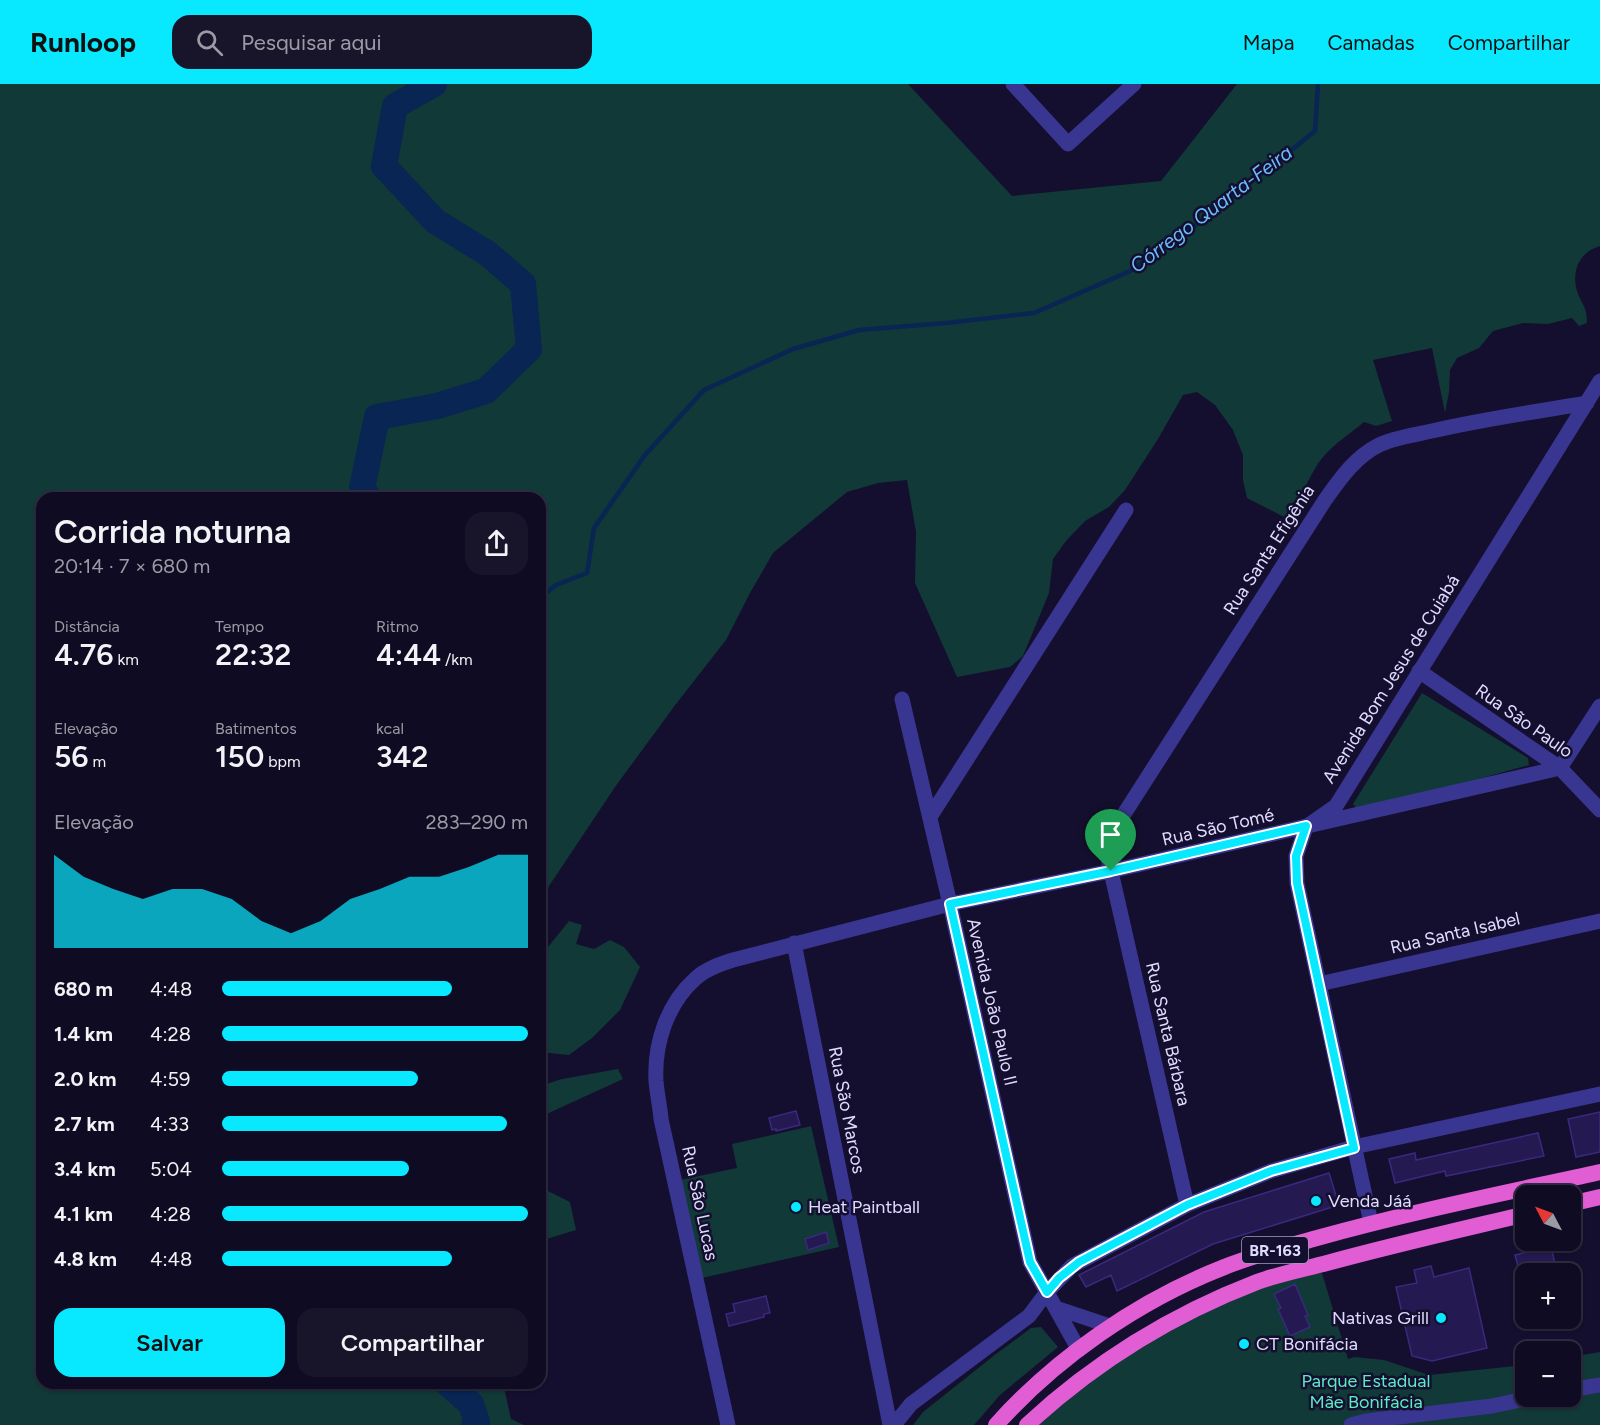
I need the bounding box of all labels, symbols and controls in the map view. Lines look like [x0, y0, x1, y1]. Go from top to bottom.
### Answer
search box [172, 15, 592, 69]
text: Runloop [30, 25, 136, 59]
icon: search [193, 26, 226, 59]
text: Pesquisar aqui [241, 29, 382, 56]
text: Mapa [1243, 30, 1294, 55]
text: Camadas [1327, 30, 1415, 55]
text: Compartilhar [1448, 30, 1570, 55]
water label: Córrego Quarta-Feira [1125, 140, 1297, 278]
street label: Rua Santa Efigênia [1219, 481, 1319, 619]
text: Corrida noturna [54, 512, 291, 551]
button: share [465, 512, 528, 575]
text: 20:14 · 7 × 680 m [54, 554, 210, 578]
street label: Avenida Bom Jesus de Cuiabá [1318, 571, 1464, 787]
text: Distância [54, 617, 120, 636]
text: Tempo [215, 617, 264, 636]
text: Ritmo [376, 617, 419, 636]
text: 4.76 [54, 636, 113, 673]
text: 22:32 [215, 636, 291, 673]
text: 4:44 [376, 636, 441, 673]
text: km [113, 650, 139, 669]
text: /km [441, 650, 473, 669]
street label: Rua São Paulo [1471, 679, 1577, 763]
text: Elevação [54, 719, 118, 738]
text: Batimentos [215, 719, 297, 738]
text: kcal [376, 719, 404, 738]
text: 56 [54, 738, 89, 775]
text: 150 [215, 738, 264, 775]
text: 342 [376, 738, 429, 775]
text: m [89, 752, 106, 771]
text: bpm [264, 752, 301, 771]
street label: Rua São Tomé [1160, 803, 1276, 851]
pin [1085, 809, 1136, 871]
text: Elevação [54, 810, 134, 834]
text: 283–290 m [425, 810, 528, 834]
icon: arrive [1094, 818, 1127, 851]
street label: Rua Santa Isabel [1388, 907, 1522, 959]
street label: Avenida João Paulo II [962, 916, 1022, 1088]
street label: Rua Santa Bárbara [1141, 960, 1195, 1108]
text: 680 m [54, 977, 113, 1001]
text: 4:48 [150, 977, 192, 1001]
text: 1.4 km [54, 1022, 113, 1046]
text: 4:28 [150, 1022, 191, 1046]
street label: Rua São Marcos [824, 1045, 870, 1175]
text: 2.0 km [54, 1067, 116, 1091]
text: 4:59 [150, 1067, 190, 1091]
text: 2.7 km [54, 1112, 115, 1136]
text: 4:33 [150, 1112, 189, 1136]
street label: Rua São Lucas [677, 1144, 723, 1262]
text: 3.4 km [54, 1157, 116, 1181]
text: 5:04 [150, 1157, 192, 1181]
north arrow [1515, 1185, 1581, 1251]
map controls [1515, 1185, 1581, 1407]
place label: Venda Jáá [1328, 1190, 1411, 1212]
marker: Venda Jáá [1309, 1194, 1323, 1208]
place label: Heat Paintball [808, 1196, 920, 1218]
marker: Heat Paintball [789, 1200, 803, 1214]
text: 4.1 km [54, 1202, 113, 1226]
text: 4:28 [150, 1202, 191, 1226]
road number: BR-163 [1242, 1237, 1308, 1263]
text: 4.8 km [54, 1247, 117, 1271]
text: 4:48 [150, 1247, 192, 1271]
button: + [1515, 1263, 1581, 1329]
place label: Nativas Grill [1332, 1307, 1429, 1329]
button: Salvar [54, 1308, 285, 1377]
button: Compartilhar [297, 1308, 528, 1377]
marker: Nativas Grill [1434, 1311, 1448, 1325]
place label: CT Bonifácia [1256, 1333, 1358, 1355]
marker: CT Bonifácia [1237, 1337, 1251, 1351]
button: − [1515, 1341, 1581, 1407]
park label: Parque Estadual Mãe Bonifácia [1302, 1370, 1430, 1413]

